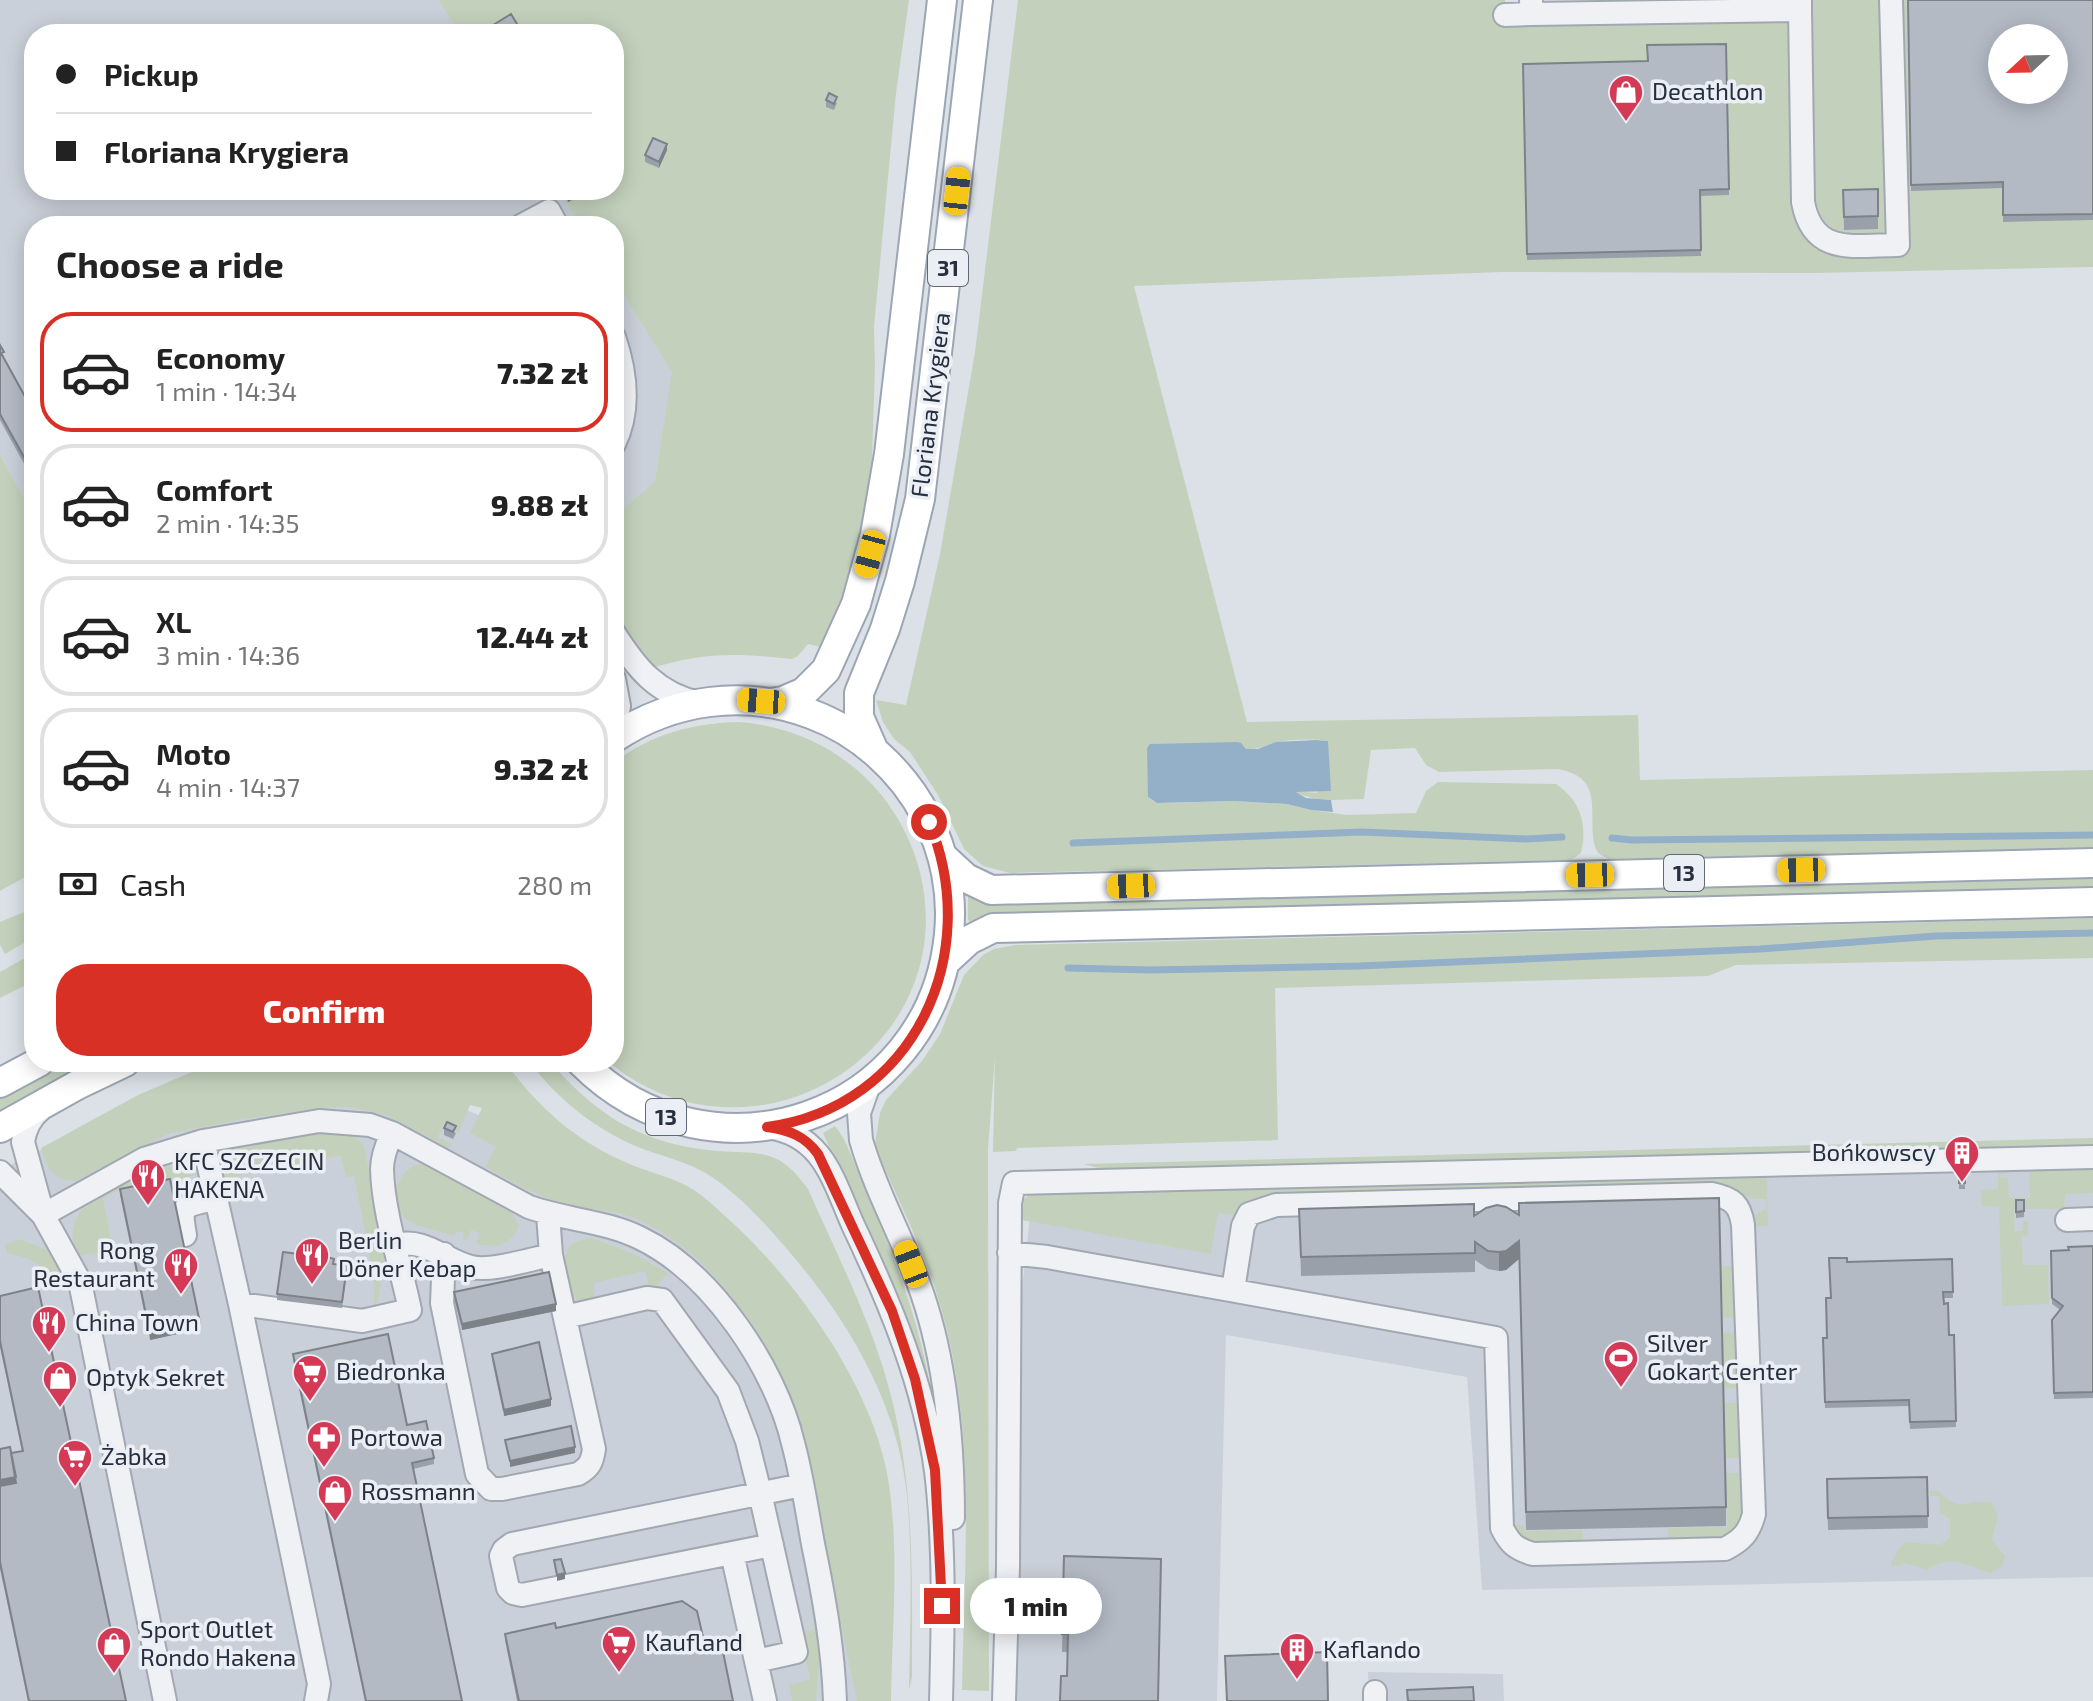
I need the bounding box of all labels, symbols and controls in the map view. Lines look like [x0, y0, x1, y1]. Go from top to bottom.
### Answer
north arrow [1988, 24, 2068, 104]
map controls [1988, 24, 2068, 104]
text: Pickup [104, 56, 199, 92]
shop icon: Decathlon [1607, 73, 1645, 123]
place label: Decathlon [1652, 76, 1764, 105]
text: Floriana Krygiera [104, 133, 349, 169]
car [943, 166, 971, 216]
text: Choose a ride [56, 242, 284, 285]
road number: 31 [928, 250, 968, 286]
street label: Floriana Krygiera [904, 311, 955, 499]
icon: car [60, 336, 132, 408]
text: Economy [156, 339, 285, 375]
text: 7.32 zł [497, 354, 588, 390]
text: 1 min · 14:34 [156, 375, 297, 406]
icon: car [60, 468, 132, 540]
text: Comfort [156, 471, 273, 507]
text: 9.88 zł [491, 486, 588, 522]
text: 2 min · 14:35 [156, 507, 299, 538]
car [852, 528, 888, 580]
icon: car [60, 600, 132, 672]
text: XL [156, 603, 191, 639]
text: 12.44 zł [477, 618, 588, 654]
text: 3 min · 14:36 [156, 639, 300, 670]
car [736, 687, 786, 715]
icon: car [60, 732, 132, 804]
text: Moto [156, 735, 231, 771]
text: 9.32 zł [494, 750, 588, 786]
text: 4 min · 14:37 [156, 771, 300, 802]
route start [911, 804, 947, 840]
road number: 13 [1664, 855, 1704, 891]
car [1777, 858, 1825, 882]
icon: cash [56, 862, 100, 906]
car [1566, 863, 1614, 887]
text: Cash [120, 866, 186, 902]
text: 280 m [517, 869, 592, 900]
car [1107, 873, 1155, 899]
button: Confirm [56, 964, 592, 1056]
road number: 13 [646, 1099, 686, 1135]
building icon: Bońkowscy [1943, 1134, 1981, 1184]
place label: Bońkowscy [1812, 1137, 1936, 1166]
place label: KFC SZCZECIN HAKENA [174, 1146, 324, 1203]
restaurant icon: KFC SZCZECIN HAKENA [129, 1157, 167, 1207]
place label: Berlin Döner Kebap [338, 1225, 476, 1282]
place label: Rong Restaurant [33, 1235, 155, 1292]
restaurant icon: Berlin Döner Kebap [293, 1236, 331, 1286]
car [891, 1237, 931, 1291]
restaurant icon: Rong Restaurant [162, 1246, 200, 1296]
restaurant icon: China Town [30, 1304, 68, 1354]
place label: China Town [75, 1307, 199, 1336]
place label: Silver Gokart Center [1647, 1328, 1798, 1385]
sports icon: Silver Gokart Center [1602, 1339, 1640, 1389]
supermarket icon: Biedronka [291, 1353, 329, 1403]
place label: Biedronka [336, 1356, 446, 1385]
shop icon: Optyk Sekret [41, 1359, 79, 1409]
place label: Optyk Sekret [86, 1362, 225, 1391]
pharmacy icon: Portowa [305, 1419, 343, 1469]
place label: Portowa [350, 1422, 443, 1451]
supermarket icon: Żabka [56, 1438, 94, 1488]
place label: Żabka [101, 1441, 167, 1470]
shop icon: Rossmann [316, 1473, 354, 1523]
place label: Rossmann [361, 1476, 476, 1505]
callout: 1 min [970, 1578, 1102, 1634]
route end [924, 1588, 960, 1624]
text: 1 min [1004, 1590, 1068, 1621]
place label: Sport Outlet Rondo Hakena [140, 1614, 296, 1671]
supermarket icon: Kaufland [600, 1624, 638, 1674]
shop icon: Sport Outlet Rondo Hakena [95, 1625, 133, 1675]
place label: Kaufland [645, 1627, 743, 1656]
building icon: Kaflando [1278, 1631, 1316, 1681]
place label: Kaflando [1323, 1634, 1421, 1663]

